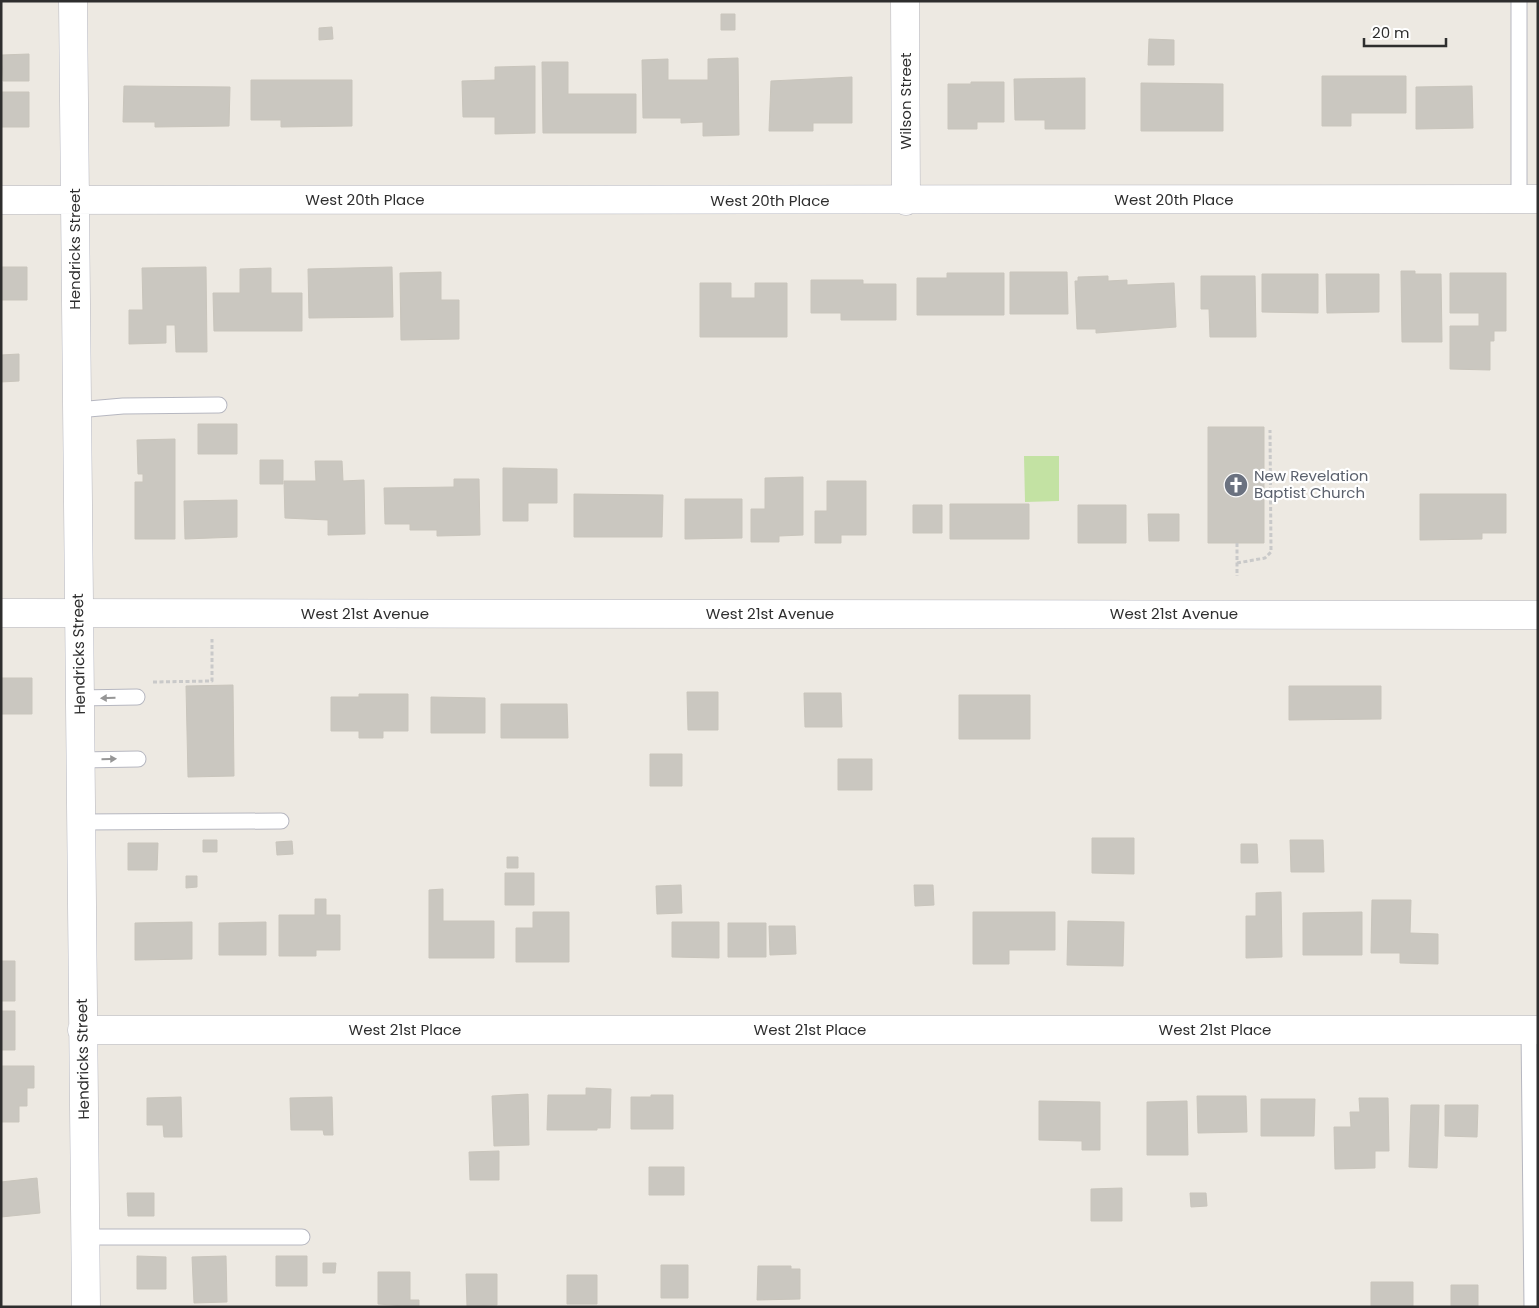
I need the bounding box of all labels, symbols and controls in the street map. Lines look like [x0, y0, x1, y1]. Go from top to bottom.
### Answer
scale bar [1364, 15, 1446, 47]
text: 20 m [1372, 22, 1410, 43]
street label: Wilson Street [895, 53, 916, 149]
street label: Hendricks Street [64, 188, 85, 310]
street label: West 20th Place [305, 189, 425, 210]
street label: West 20th Place [1114, 189, 1234, 210]
street label: West 20th Place [710, 190, 830, 211]
place label: New Revelation Baptist Church [1254, 465, 1368, 503]
church icon: New Revelation Baptist Church [1223, 472, 1249, 498]
street label: Hendricks Street [67, 593, 90, 715]
street label: West 21st Avenue [301, 603, 429, 624]
street label: West 21st Avenue [706, 603, 834, 624]
street label: West 21st Avenue [1110, 603, 1238, 624]
one-way arrow [100, 694, 116, 702]
one-way arrow [101, 755, 117, 763]
street label: Hendricks Street [71, 998, 94, 1120]
street label: West 21st Place [349, 1019, 461, 1040]
street label: West 21st Place [754, 1019, 866, 1040]
street label: West 21st Place [1159, 1019, 1271, 1040]

